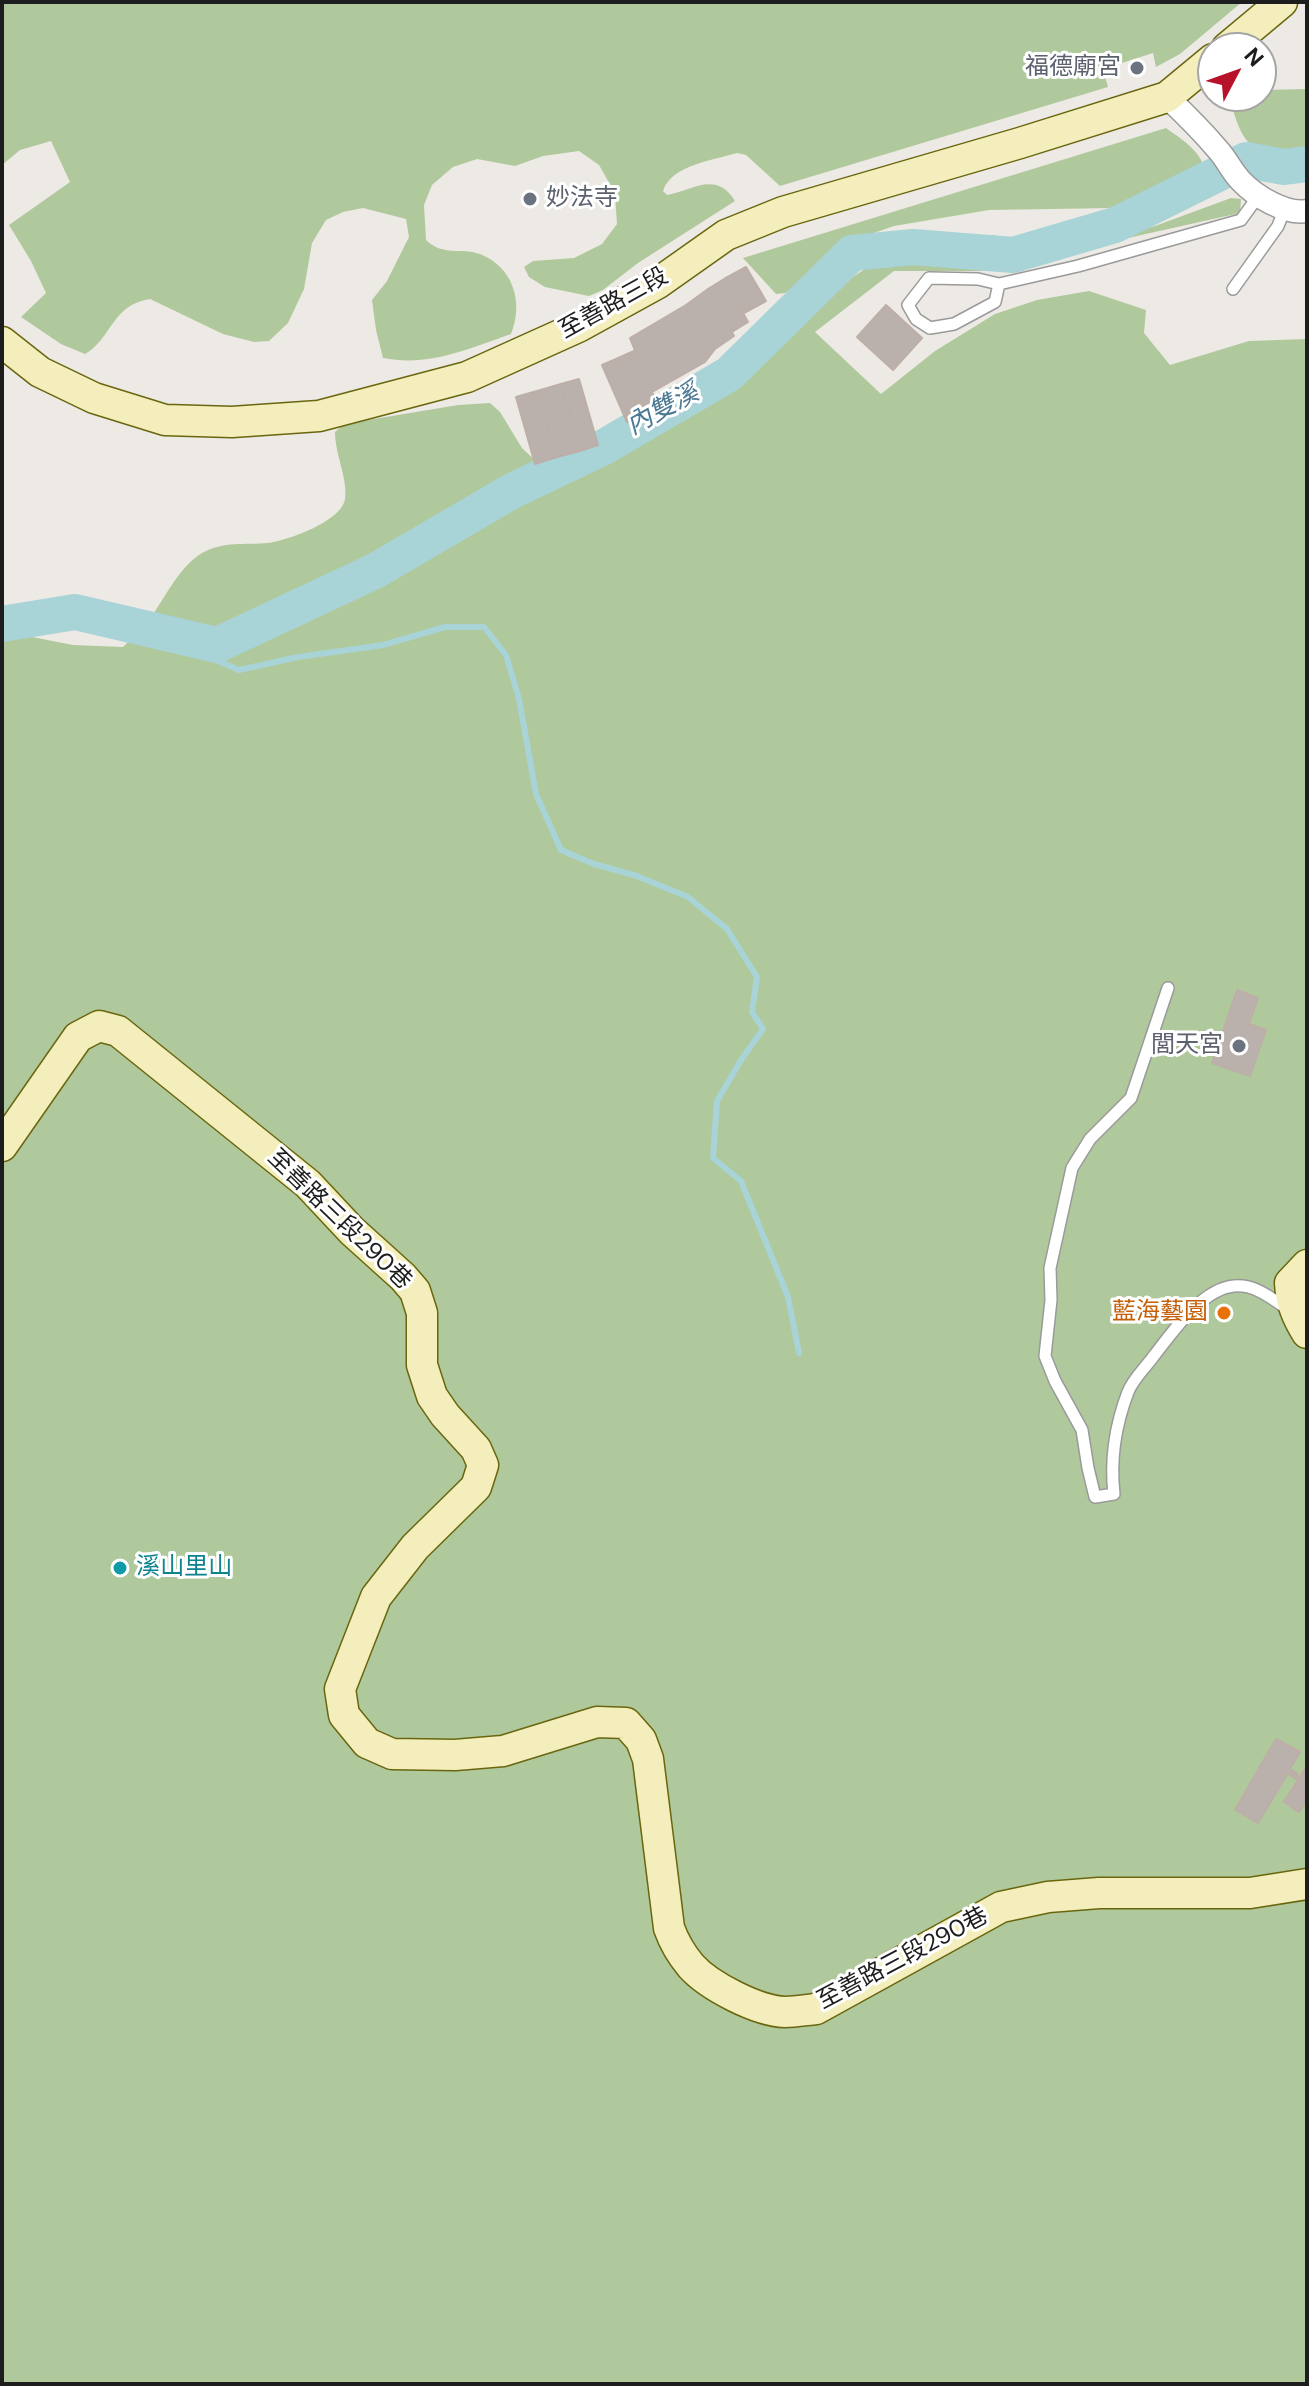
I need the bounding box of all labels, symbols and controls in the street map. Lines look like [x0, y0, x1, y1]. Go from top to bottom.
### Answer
north arrow [1197, 32, 1277, 112]
text: N [1238, 42, 1270, 73]
place label: 福德廟宮 [1025, 54, 1121, 82]
marker: 福德廟宮 [1128, 59, 1146, 77]
place label: 妙法寺 [546, 185, 618, 213]
marker: 妙法寺 [521, 190, 539, 208]
street label: 至善路三段 [555, 262, 673, 346]
water label: 內雙溪 [621, 377, 705, 443]
place label: 閭天宮 [1151, 1032, 1223, 1060]
marker: 閭天宮 [1230, 1037, 1248, 1055]
street label: 至善路三段290巷 [261, 1144, 417, 1296]
place label: 藍海藝園 [1112, 1299, 1208, 1327]
marker: 藍海藝園 [1215, 1304, 1233, 1322]
place label: 溪山里山 [136, 1554, 232, 1582]
marker: 溪山里山 [111, 1559, 129, 1577]
street label: 至善路三段290巷 [813, 1902, 993, 2016]

